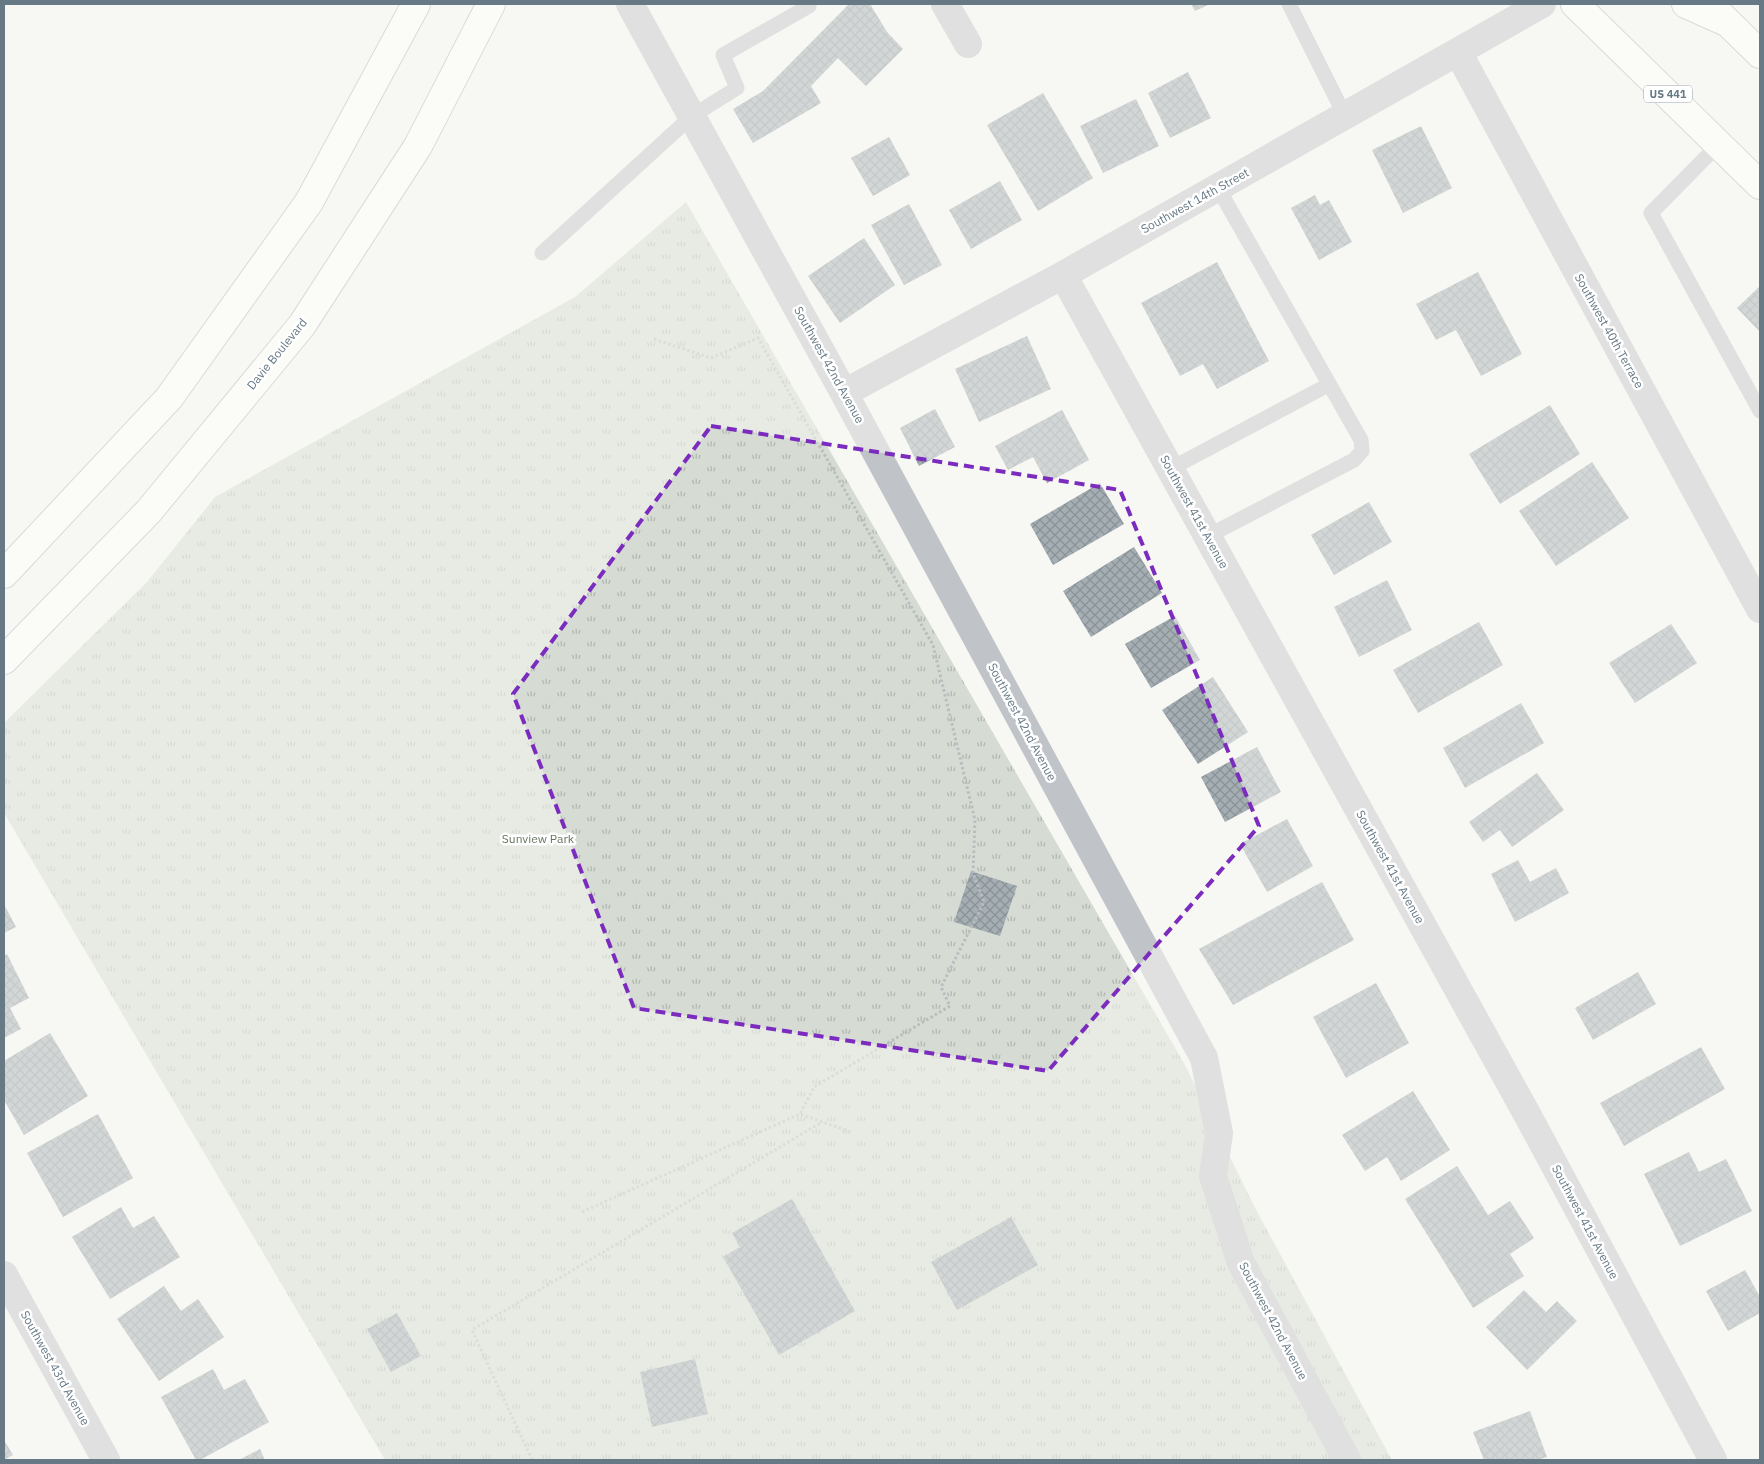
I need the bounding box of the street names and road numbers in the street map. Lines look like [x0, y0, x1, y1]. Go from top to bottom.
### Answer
road number: US 441 [1644, 86, 1692, 102]
street label: Southwest 14th Street [1138, 165, 1251, 237]
street label: Southwest 40th Terrace [1572, 271, 1647, 391]
street label: Southwest 42nd Avenue [791, 304, 868, 426]
street label: Davie Boulevard [243, 315, 310, 392]
street label: Southwest 41st Avenue [1157, 452, 1232, 571]
street label: Southwest 42nd Avenue [985, 660, 1060, 784]
street label: Southwest 41st Avenue [1353, 807, 1428, 926]
street label: Southwest 41st Avenue [1549, 1162, 1622, 1282]
street label: Southwest 42nd Avenue [1236, 1259, 1311, 1383]
street label: Southwest 43rd Avenue [18, 1308, 93, 1428]

